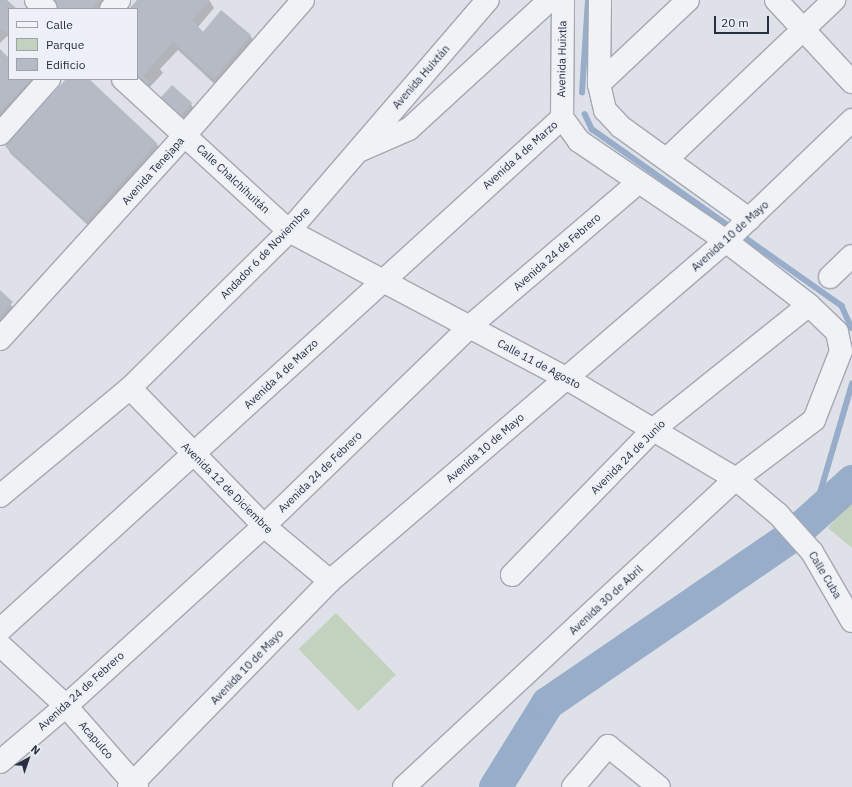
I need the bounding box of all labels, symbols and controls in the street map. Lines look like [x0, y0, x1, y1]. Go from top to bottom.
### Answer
legend [8, 8, 138, 80]
scale bar [716, 8, 771, 34]
text: 20 m [721, 15, 749, 30]
text: Calle [46, 17, 73, 32]
street label: Avenida Huixtla [555, 20, 569, 98]
text: Parque [46, 37, 84, 52]
street label: Avenida Huixtán [390, 42, 452, 112]
text: Edificio [46, 57, 85, 72]
street label: Avenida 4 de Marzo [480, 118, 560, 192]
street label: Avenida Tenejapa [119, 134, 187, 208]
street label: Calle Chalchihuitán [194, 142, 272, 216]
street label: Avenida 10 de Mayo [689, 198, 771, 274]
street label: Andador 6 de Noviembre [218, 204, 312, 302]
street label: Avenida 24 de Febrero [511, 211, 603, 293]
street label: Avenida 4 de Marzo [241, 336, 321, 412]
street label: Calle 11 de Agosto [495, 337, 583, 391]
street label: Avenida 10 de Mayo [443, 410, 527, 486]
street label: Avenida 24 de Junio [588, 417, 668, 497]
street label: Avenida 24 de Febrero [275, 429, 365, 515]
street label: Avenida 12 de Diciembre [179, 440, 275, 536]
street label: Calle Cuba [806, 549, 844, 601]
street label: Avenida 30 de Abril [566, 562, 646, 638]
street label: Avenida 10 de Mayo [208, 627, 286, 707]
street label: Avenida 24 de Febrero [35, 649, 127, 733]
street label: Acapulco [76, 718, 116, 762]
north arrow [8, 739, 48, 779]
text: N [28, 742, 43, 758]

